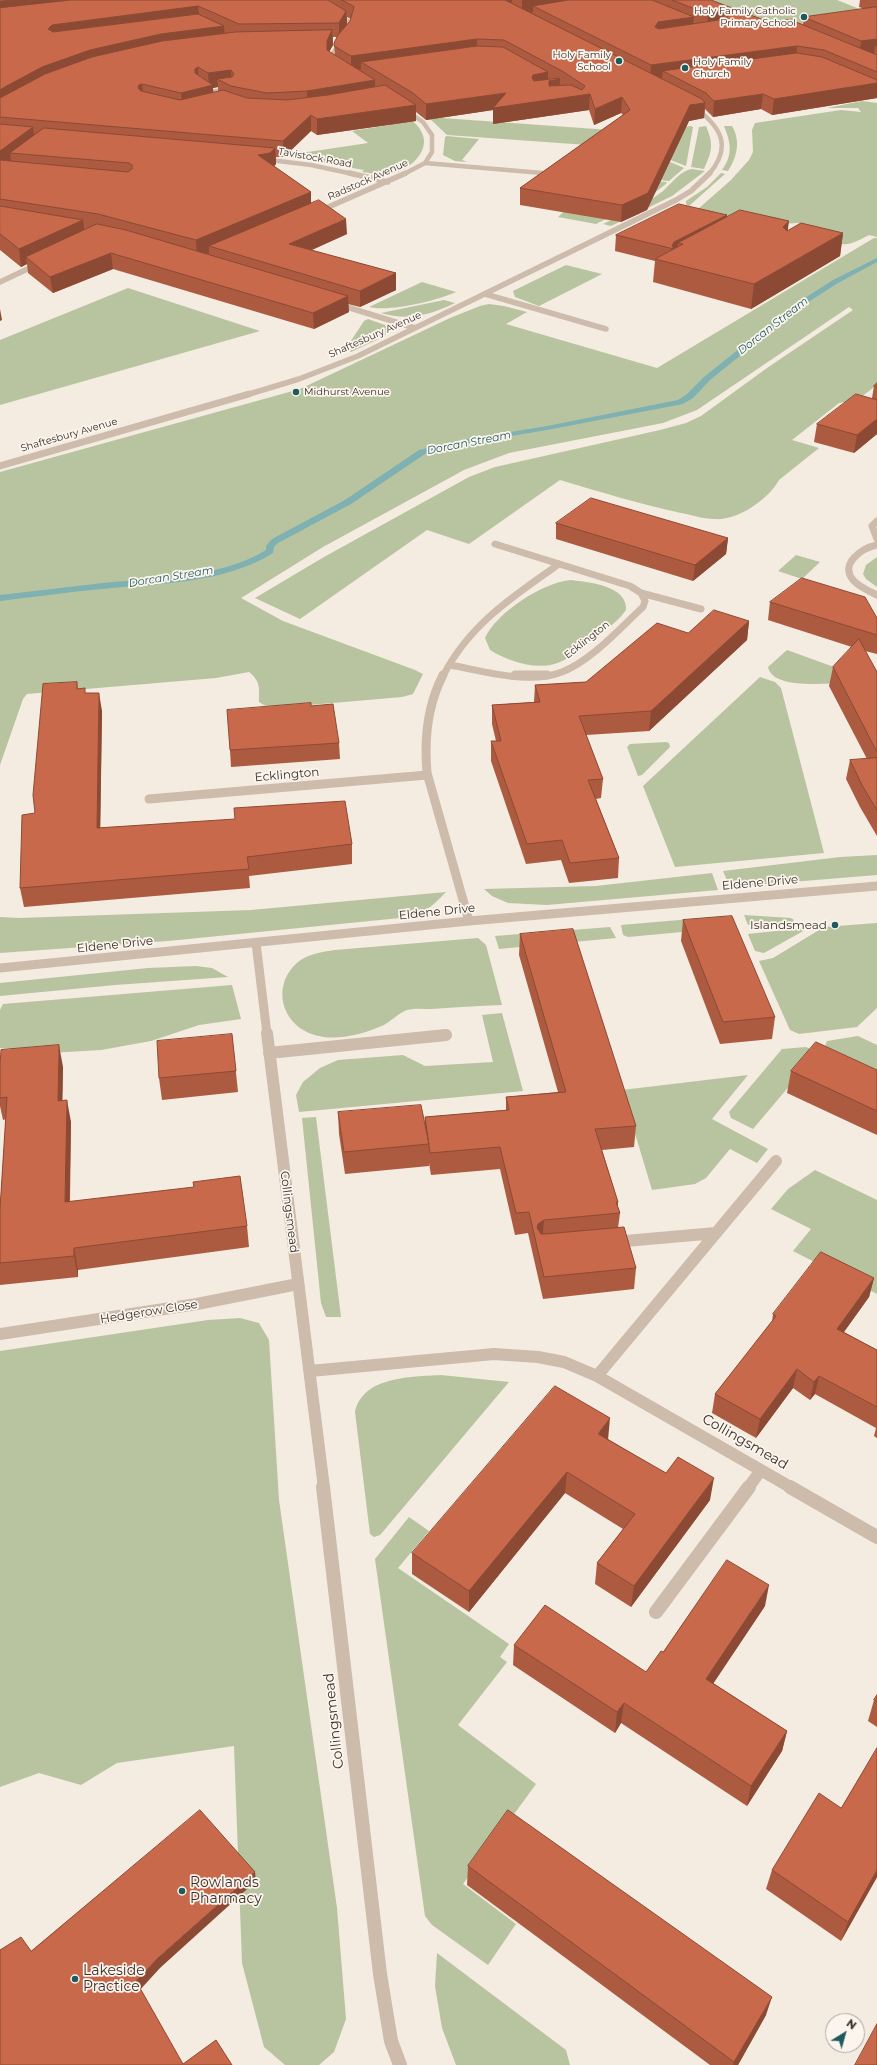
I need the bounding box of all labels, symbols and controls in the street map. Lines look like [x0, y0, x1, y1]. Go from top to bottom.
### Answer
place label: Holy Family Catholic Primary School [694, 5, 796, 28]
marker: Holy Family Catholic Primary School [799, 12, 809, 22]
place label: Holy Family School [553, 49, 611, 72]
marker: Holy Family School [614, 56, 624, 66]
place label: Holy Family Church [693, 56, 751, 80]
marker: Holy Family Church [680, 63, 690, 73]
street label: Tavistock Road [277, 146, 353, 170]
street label: Radstock Avenue [326, 157, 410, 203]
water label: Dorcan Stream [735, 295, 811, 357]
street label: Shaftesbury Avenue [327, 309, 423, 361]
place label: Midhurst Avenue [304, 386, 390, 398]
marker: Midhurst Avenue [291, 387, 301, 397]
street label: Shaftesbury Avenue [19, 415, 119, 455]
water label: Dorcan Stream [426, 428, 512, 458]
water label: Dorcan Stream [128, 564, 214, 590]
street label: Ecklington [562, 619, 612, 661]
street label: Ecklington [254, 765, 320, 785]
street label: Eldene Drive [721, 872, 799, 894]
street label: Eldene Drive [398, 901, 476, 923]
place label: Islandsmead [750, 918, 827, 932]
marker: Islandsmead [830, 920, 840, 930]
street label: Eldene Drive [76, 934, 154, 956]
street label: Collingsmead [277, 1170, 301, 1254]
street label: Hedgerow Close [99, 1297, 199, 1327]
street label: Collingsmead [699, 1411, 791, 1473]
street label: Collingsmead [321, 1672, 347, 1770]
place label: Rowlands Pharmacy [190, 1875, 262, 1908]
marker: Rowlands Pharmacy [177, 1886, 187, 1896]
place label: Lakeside Practice [83, 1963, 145, 1996]
marker: Lakeside Practice [70, 1974, 80, 1984]
north arrow [825, 2013, 865, 2053]
text: N [844, 2016, 859, 2032]

